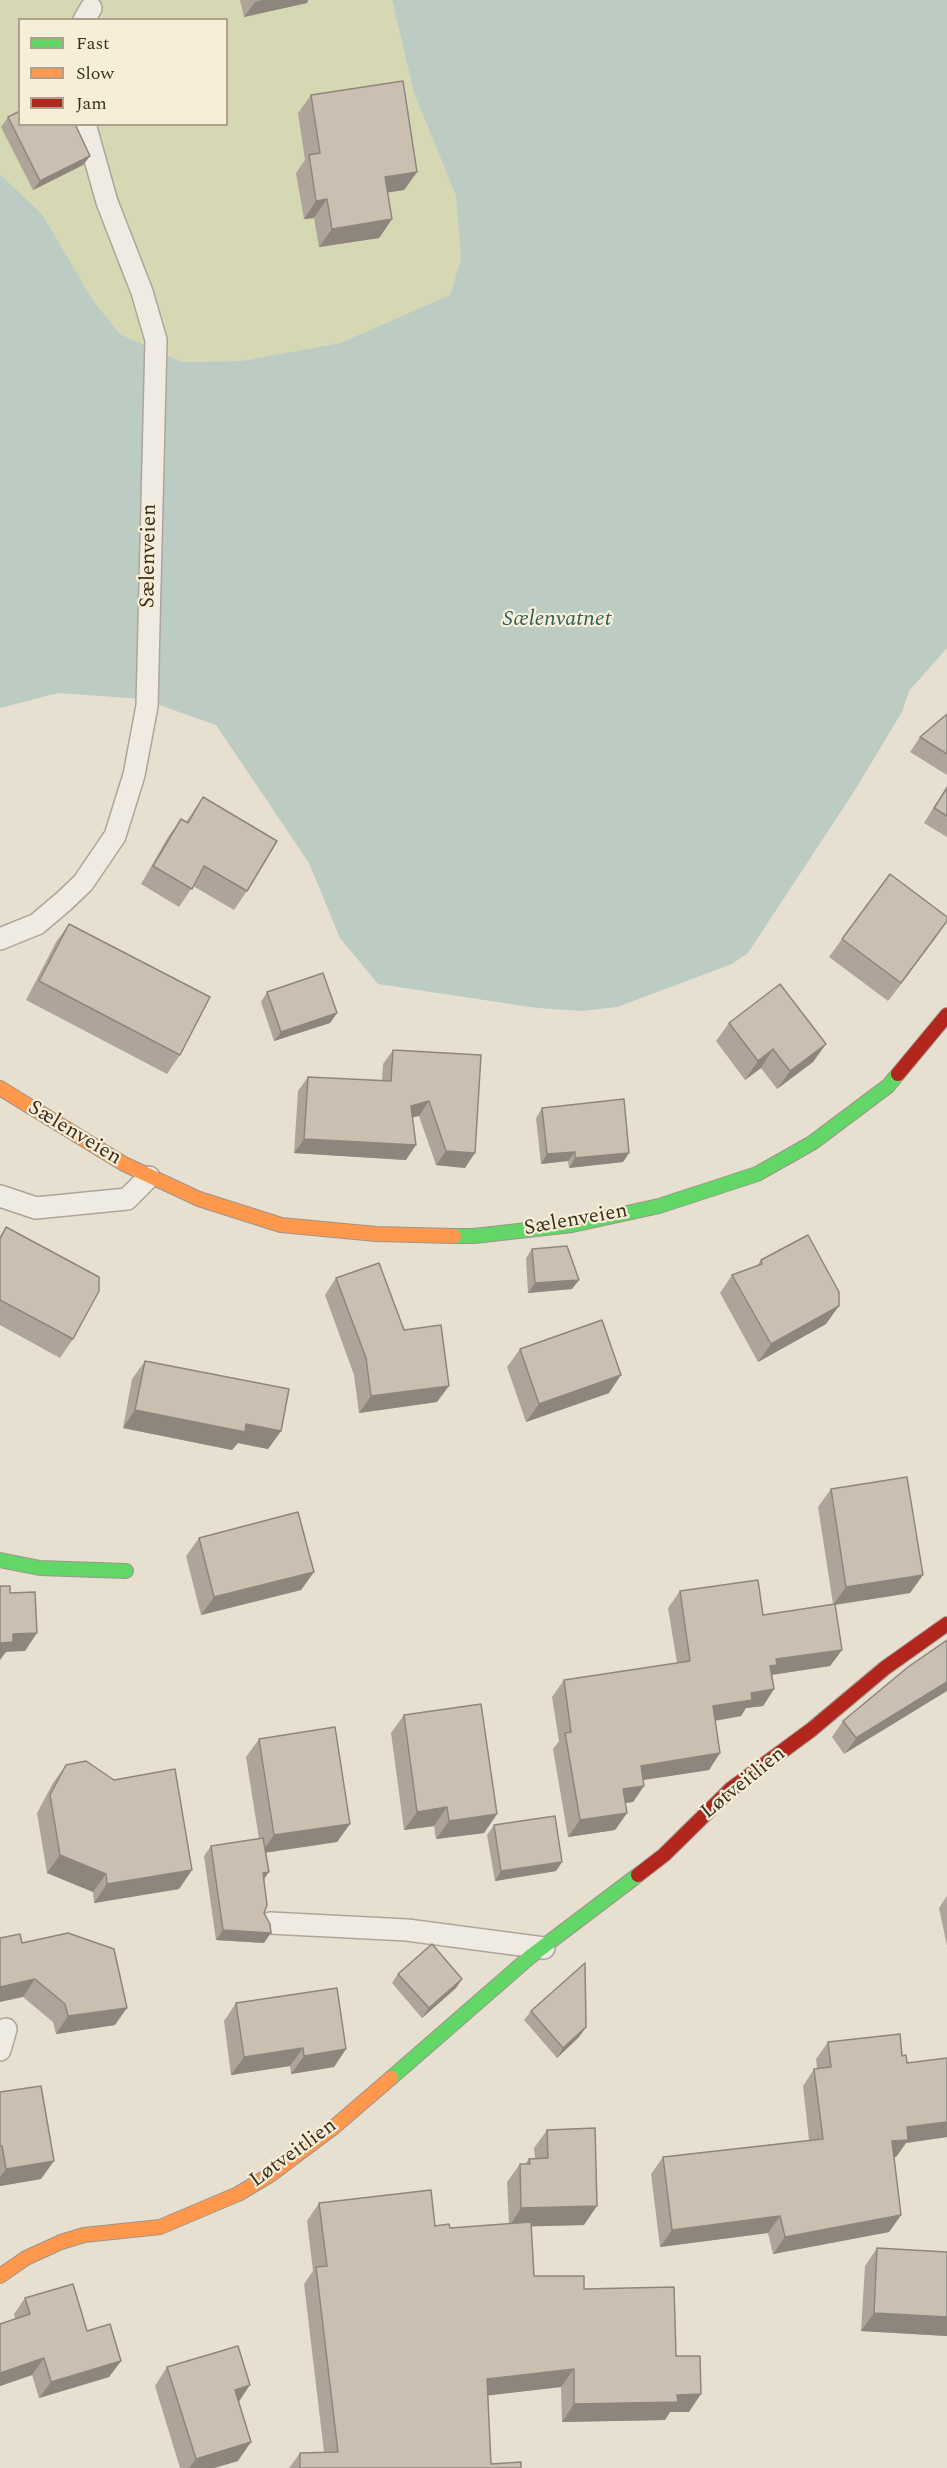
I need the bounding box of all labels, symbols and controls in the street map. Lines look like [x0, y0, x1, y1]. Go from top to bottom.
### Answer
legend [18, 18, 228, 126]
text: Fast [76, 30, 109, 57]
text: Slow [76, 60, 114, 87]
text: Jam [76, 90, 107, 117]
street label: Sælenveien [136, 503, 164, 609]
water label: Sælenvatnet [503, 608, 611, 634]
street label: Sælenveien [23, 1096, 125, 1172]
street label: Sælenveien [522, 1200, 630, 1242]
street label: Løtveitlien [697, 1742, 791, 1826]
street label: Løtveitlien [246, 2114, 342, 2194]

